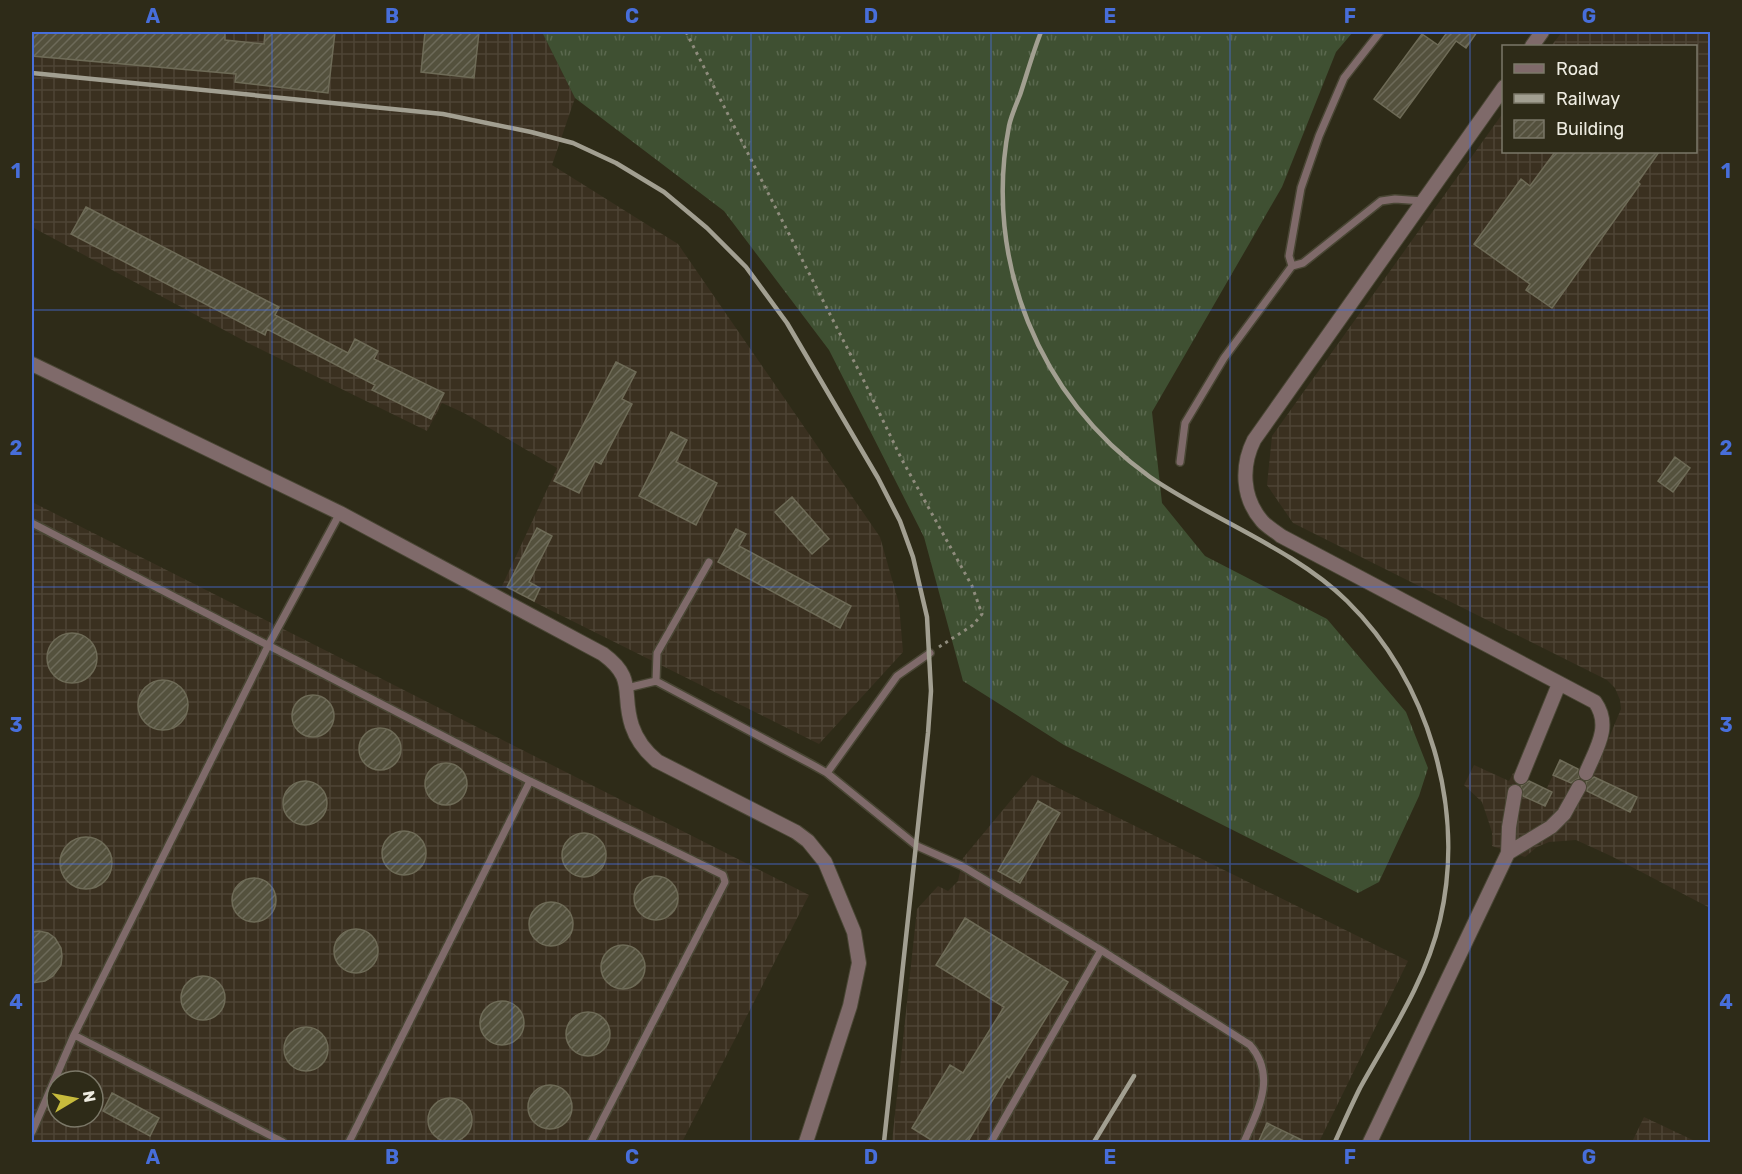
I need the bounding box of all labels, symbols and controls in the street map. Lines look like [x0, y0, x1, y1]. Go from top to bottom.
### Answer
text: A [146, 4, 161, 28]
text: B [385, 4, 399, 28]
text: C [625, 4, 639, 28]
text: D [864, 4, 878, 28]
text: E [1104, 4, 1116, 28]
text: F [1344, 4, 1356, 28]
text: G [1582, 4, 1596, 28]
legend [1502, 45, 1697, 153]
text: Road [1556, 58, 1599, 80]
text: Railway [1556, 88, 1620, 110]
text: Building [1556, 118, 1624, 140]
text: 1 [11, 159, 21, 183]
text: 1 [1721, 159, 1731, 183]
text: 2 [10, 436, 23, 460]
text: 2 [1720, 436, 1733, 460]
text: 3 [9, 713, 23, 737]
text: 3 [1719, 713, 1733, 737]
text: 4 [9, 990, 23, 1014]
text: 4 [1719, 990, 1733, 1014]
north arrow [45, 1069, 105, 1129]
text: N [79, 1089, 100, 1104]
text: A [146, 1145, 161, 1169]
text: B [385, 1145, 399, 1169]
text: C [625, 1145, 639, 1169]
text: D [864, 1145, 878, 1169]
text: E [1104, 1145, 1116, 1169]
text: F [1344, 1145, 1356, 1169]
text: G [1582, 1145, 1596, 1169]

